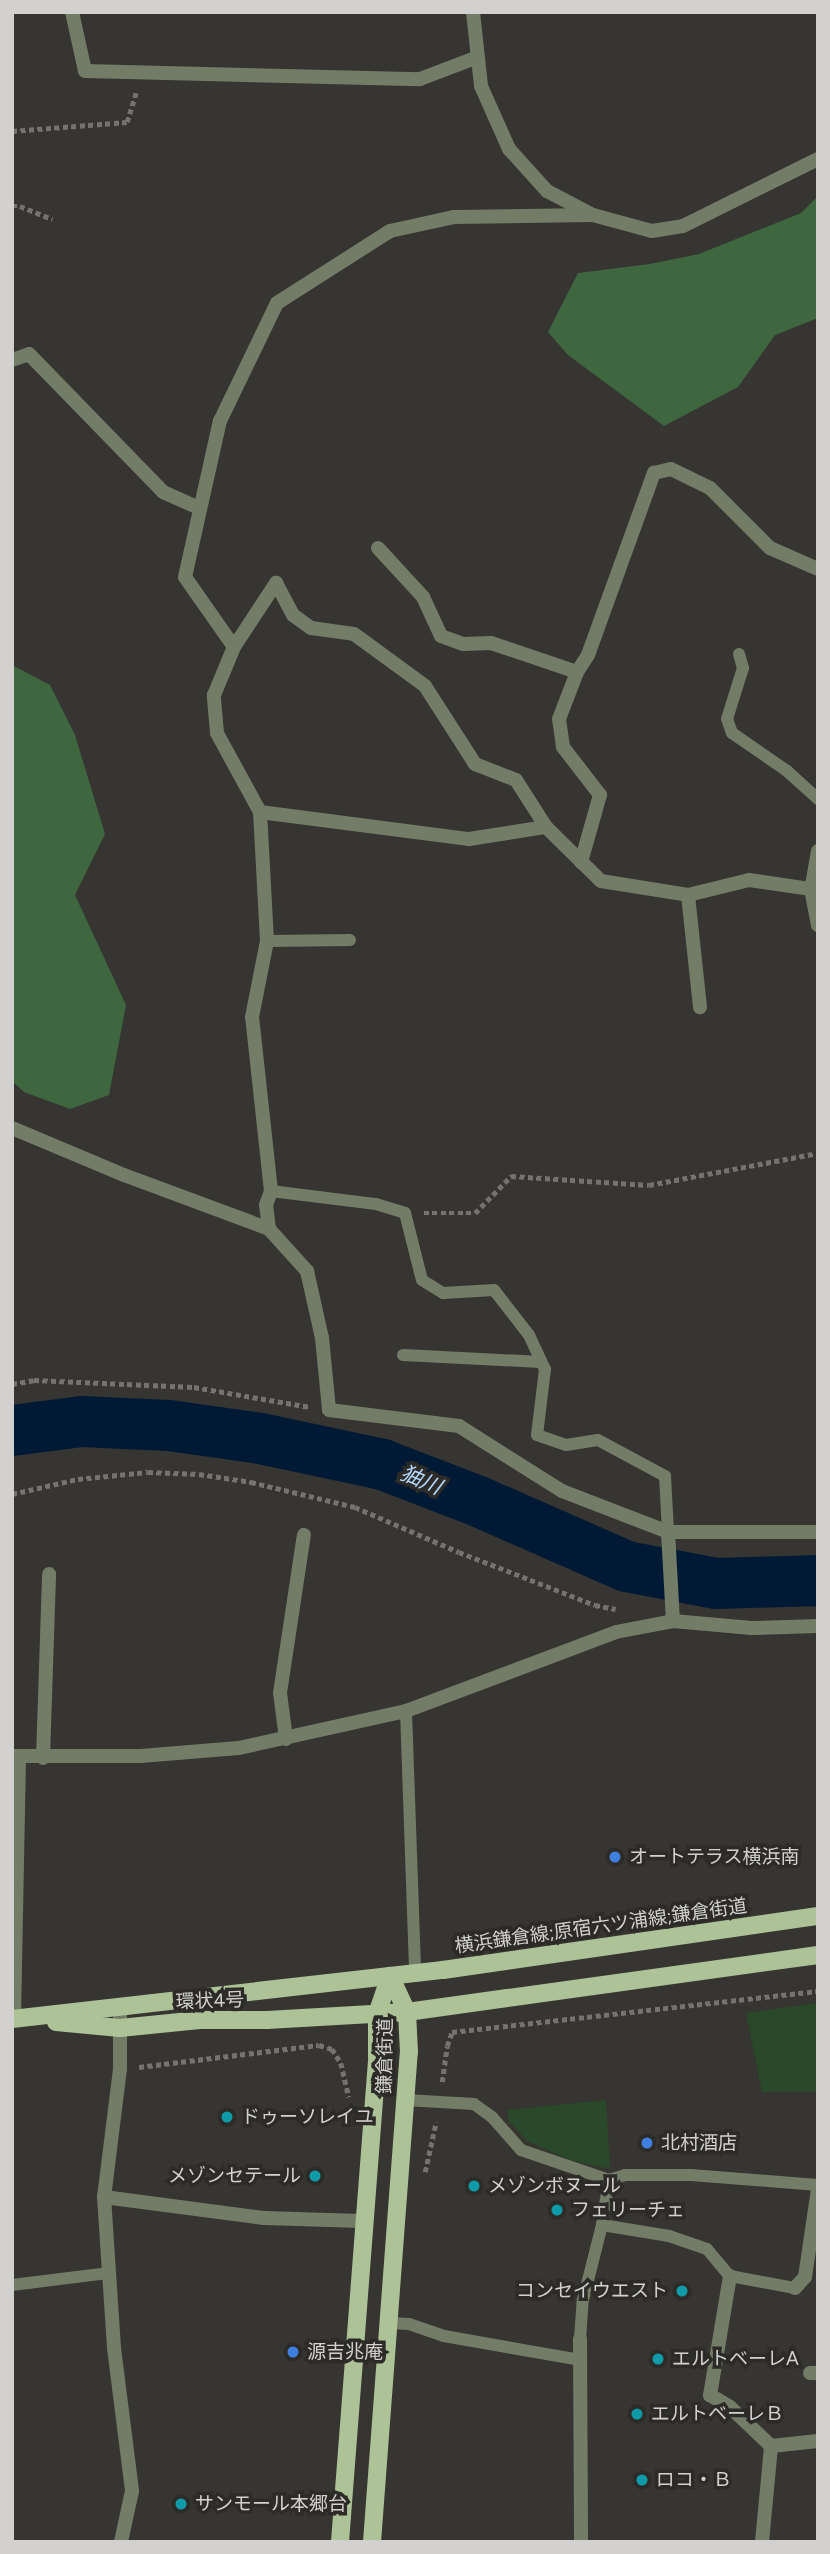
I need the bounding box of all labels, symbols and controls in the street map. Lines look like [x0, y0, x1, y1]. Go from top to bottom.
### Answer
water label: 㹨川 [397, 1460, 445, 1500]
place label: オートテラス横浜南 [629, 1846, 800, 1868]
marker: オートテラス横浜南 [607, 1849, 623, 1865]
street label: 横浜鎌倉線;原宿六ツ浦線;鎌倉街道 [453, 1894, 749, 1958]
street label: 環状4号 [175, 1988, 245, 2014]
street label: 鎌倉街道 [373, 2018, 397, 2094]
place label: ドゥーソレイユ [241, 2106, 374, 2128]
marker: ドゥーソレイユ [219, 2109, 235, 2125]
place label: 北村酒店 [661, 2132, 737, 2154]
marker: 北村酒店 [639, 2135, 655, 2151]
place label: メゾンセテール [168, 2165, 301, 2187]
marker: メゾンセテール [307, 2168, 323, 2184]
place label: メゾンボヌール [488, 2175, 621, 2197]
marker: メゾンボヌール [466, 2178, 482, 2194]
place label: フェリーチェ [571, 2199, 685, 2221]
marker: フェリーチェ [549, 2202, 565, 2218]
place label: コンセイウエスト [516, 2280, 668, 2302]
marker: コンセイウエスト [674, 2283, 690, 2299]
place label: 源吉兆庵 [307, 2341, 383, 2363]
marker: 源吉兆庵 [285, 2344, 301, 2360]
place label: エルトベーレA [672, 2348, 799, 2370]
marker: エルトベーレA [650, 2351, 666, 2367]
place label: エルトベーレＢ [651, 2403, 784, 2425]
marker: エルトベーレＢ [629, 2406, 645, 2422]
place label: ロコ・Ｂ [656, 2469, 732, 2491]
marker: ロコ・Ｂ [634, 2472, 650, 2488]
place label: サンモール本郷台 [195, 2493, 347, 2515]
marker: サンモール本郷台 [173, 2496, 189, 2512]

